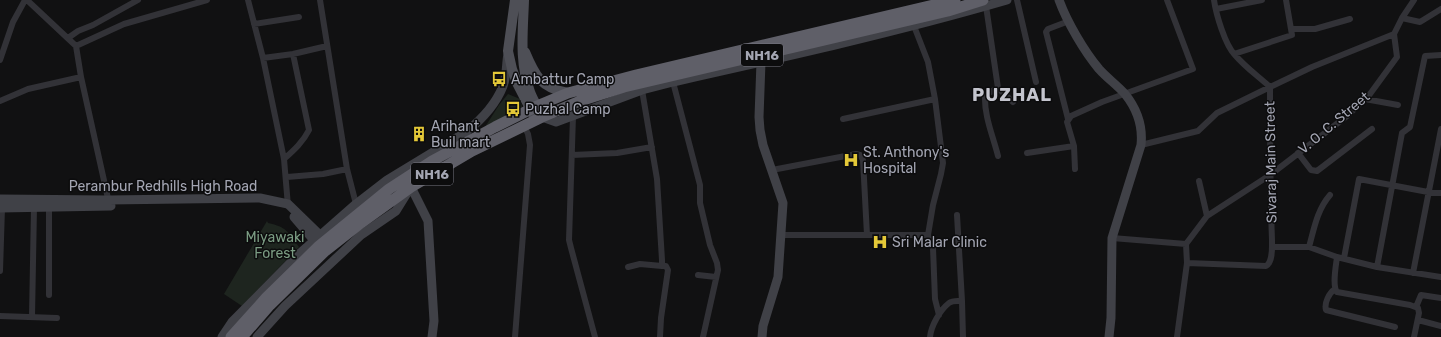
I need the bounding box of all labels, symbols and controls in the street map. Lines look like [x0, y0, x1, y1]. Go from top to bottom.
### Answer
road number: NH16 [741, 44, 783, 66]
bus stop icon: Ambattur Camp [490, 70, 508, 88]
place label: Ambattur Camp [511, 71, 614, 88]
district label: PUZHAL [972, 84, 1052, 106]
street label: V. O. C. Street [1295, 88, 1374, 158]
bus stop icon: Puzhal Camp [504, 100, 522, 118]
street label: Sivaraj Main Street [1261, 100, 1281, 223]
place label: Puzhal Camp [525, 101, 610, 118]
place label: Arihant Buil mart [431, 118, 490, 151]
building icon: Arihant Buil mart [410, 125, 428, 143]
place label: St. Anthony's Hospital [863, 144, 949, 177]
hospital icon: St. Anthony's Hospital [842, 151, 860, 169]
road number: NH16 [411, 163, 453, 185]
street label: Perambur Redhills High Road [69, 178, 257, 195]
park label: Miyawaki Forest [245, 229, 305, 262]
hospital icon: Sri Malar Clinic [871, 233, 889, 251]
place label: Sri Malar Clinic [892, 234, 987, 251]

